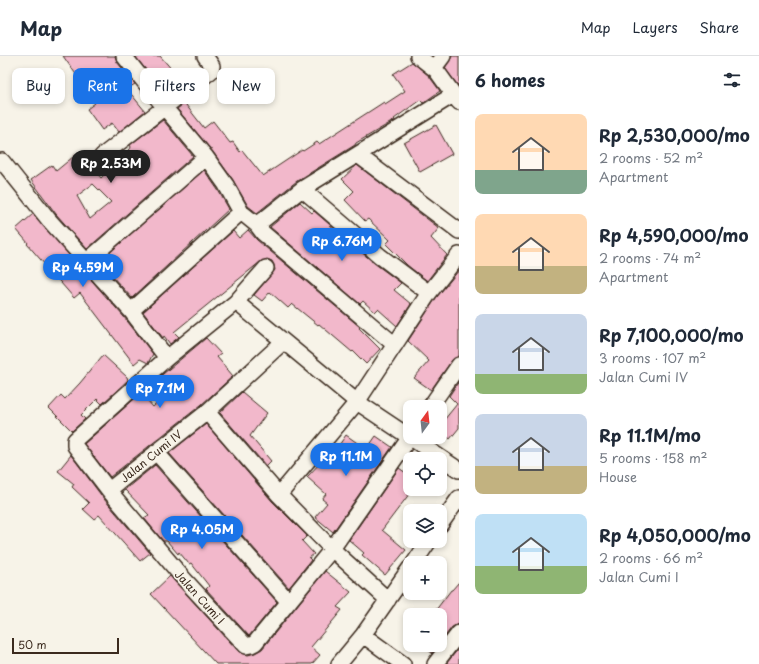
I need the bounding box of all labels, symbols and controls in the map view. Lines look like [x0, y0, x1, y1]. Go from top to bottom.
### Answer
text: Map [20, 14, 62, 42]
text: Map [581, 17, 611, 38]
text: Layers [633, 17, 678, 38]
text: Share [700, 17, 739, 38]
text: 6 homes [475, 67, 545, 93]
chip: Buy [12, 68, 65, 104]
chip: Rent [73, 68, 132, 104]
chip: Filters [140, 68, 209, 104]
chip: New [217, 68, 275, 104]
icon: filters [721, 69, 743, 91]
text: Rp 2,530,000/mo [599, 122, 750, 148]
icon: home [507, 130, 555, 178]
text: 2 rooms · 52 m² [599, 148, 703, 167]
pin: Rp 2.53M [70, 150, 152, 184]
text: Rp 2.53M [80, 153, 142, 172]
text: Apartment [599, 167, 668, 186]
text: Rp 4,590,000/mo [599, 222, 748, 248]
pin: Rp 6.76M [301, 228, 383, 262]
icon: home [507, 230, 555, 278]
text: Rp 6.76M [311, 231, 373, 250]
text: 2 rooms · 74 m² [599, 248, 701, 267]
pin: Rp 4.59M [42, 254, 124, 288]
text: Rp 4.59M [52, 257, 114, 276]
text: Apartment [599, 267, 668, 286]
text: Rp 7,100,000/mo [599, 322, 744, 348]
icon: home [507, 330, 555, 378]
text: 3 rooms · 107 m² [599, 348, 706, 367]
text: Jalan Cumi IV [599, 367, 688, 386]
pin: Rp 7.1M [123, 375, 197, 409]
text: Rp 7.1M [135, 378, 185, 397]
north arrow [403, 400, 447, 444]
map controls [403, 400, 447, 652]
text: Rp 11.1M/mo [599, 422, 701, 448]
street label: Jalan Cumi IV [116, 425, 186, 486]
icon: home [507, 430, 555, 478]
pin: Rp 11.1M [305, 443, 387, 477]
text: Rp 11.1M [319, 446, 373, 465]
text: 5 rooms · 158 m² [599, 448, 707, 467]
button: locate [403, 452, 447, 496]
text: House [599, 467, 637, 486]
button: layers [403, 504, 447, 548]
pin: Rp 4.05M [161, 516, 243, 550]
text: Rp 4.05M [170, 519, 234, 538]
text: Rp 4,050,000/mo [599, 522, 751, 548]
icon: home [507, 530, 555, 578]
text: 2 rooms · 66 m² [599, 548, 703, 567]
button: + [403, 556, 447, 600]
street label: Jalan Cumi I [171, 566, 229, 628]
text: Jalan Cumi I [599, 567, 679, 586]
button: − [403, 608, 447, 652]
scale bar [12, 636, 119, 655]
text: 50 m [18, 636, 47, 653]

